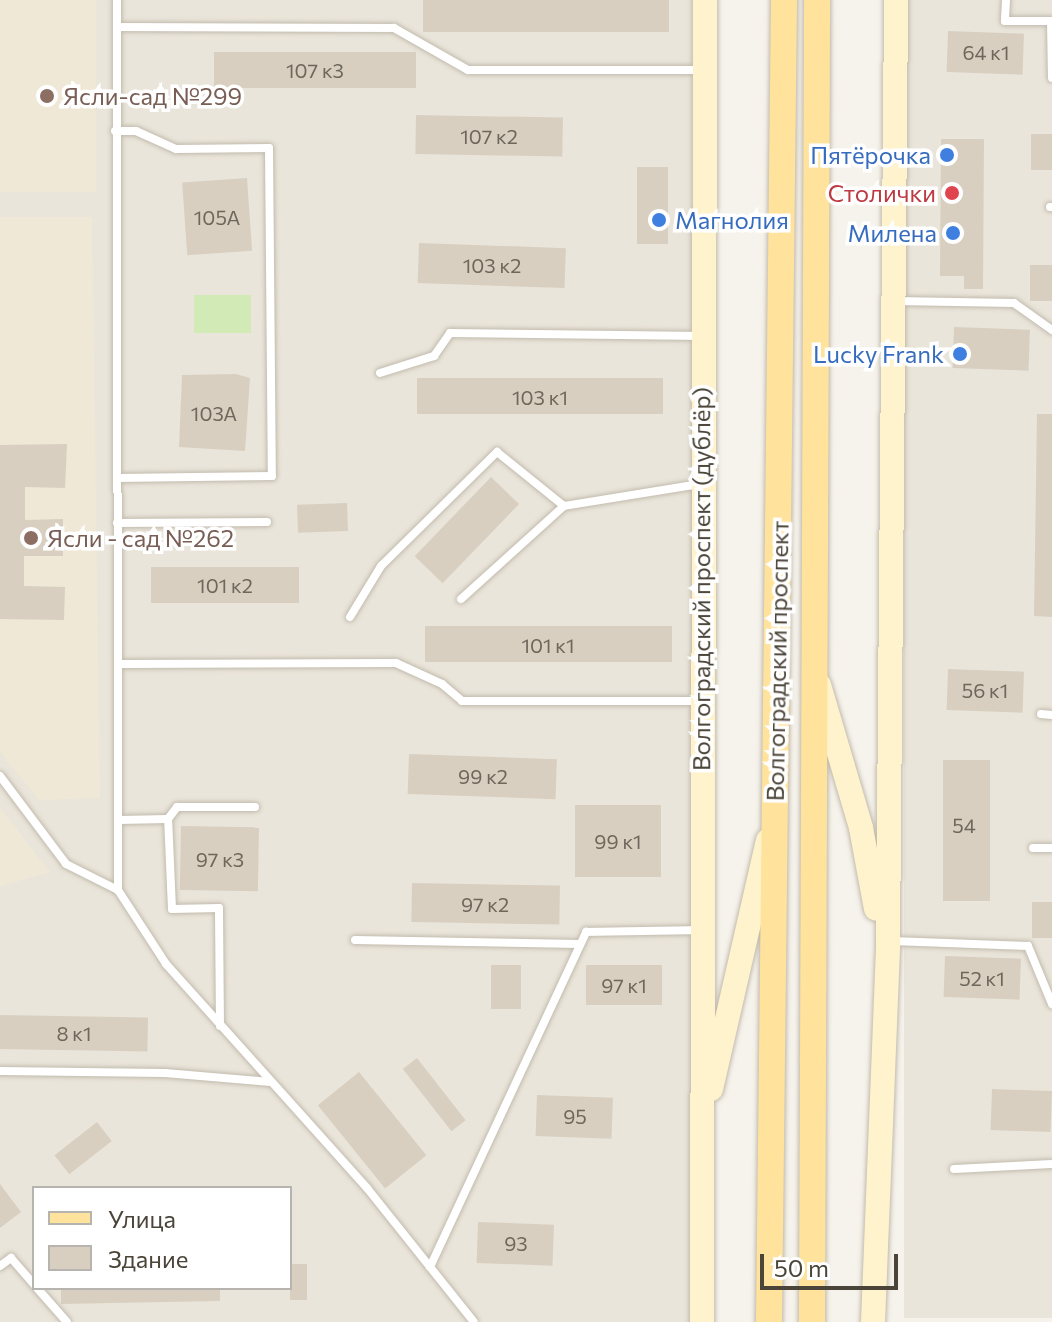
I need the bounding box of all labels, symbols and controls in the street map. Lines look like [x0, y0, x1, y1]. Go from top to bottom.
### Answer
house number: 64 к1 [962, 40, 1010, 64]
house number: 107 к3 [286, 58, 344, 82]
place label: Ясли-сад №299 [63, 82, 242, 110]
marker: Ясли-сад №299 [38, 87, 56, 105]
house number: 107 к2 [460, 124, 518, 148]
place label: Пятёрочка [810, 141, 931, 169]
marker: Пятёрочка [938, 146, 956, 164]
place label: Столички [828, 179, 936, 207]
marker: Столички [943, 184, 961, 202]
house number: 105А [194, 205, 240, 229]
place label: Магнолия [675, 206, 789, 234]
marker: Магнолия [650, 211, 668, 229]
place label: Милена [848, 219, 937, 247]
marker: Милена [944, 224, 962, 242]
house number: 103 к2 [463, 253, 521, 277]
place label: Lucky Frank [813, 340, 944, 368]
marker: Lucky Frank [951, 345, 969, 363]
house number: 103 к1 [512, 385, 568, 409]
street label: Волгоградский проспект (дублёр) [687, 387, 715, 771]
house number: 103А [191, 401, 237, 425]
street label: Волгоградский проспект [760, 521, 794, 801]
place label: Ясли - сад №262 [47, 524, 234, 552]
marker: Ясли - сад №262 [22, 529, 40, 547]
house number: 101 к2 [197, 573, 253, 597]
house number: 101 к1 [521, 633, 575, 657]
house number: 56 к1 [962, 678, 1008, 702]
house number: 99 к2 [458, 764, 508, 788]
house number: 54 [952, 813, 976, 837]
house number: 99 к1 [594, 829, 642, 853]
house number: 97 к3 [196, 847, 244, 871]
house number: 97 к2 [461, 892, 509, 916]
house number: 52 к1 [959, 966, 1005, 990]
house number: 97 к1 [601, 973, 647, 997]
house number: 8 к1 [56, 1021, 92, 1045]
house number: 95 [563, 1104, 587, 1128]
legend [32, 1186, 292, 1290]
text: Улица [108, 1204, 176, 1233]
house number: 93 [504, 1231, 528, 1255]
scale bar [764, 1238, 902, 1288]
text: Здание [108, 1244, 188, 1273]
text: 50 m [774, 1253, 829, 1282]

